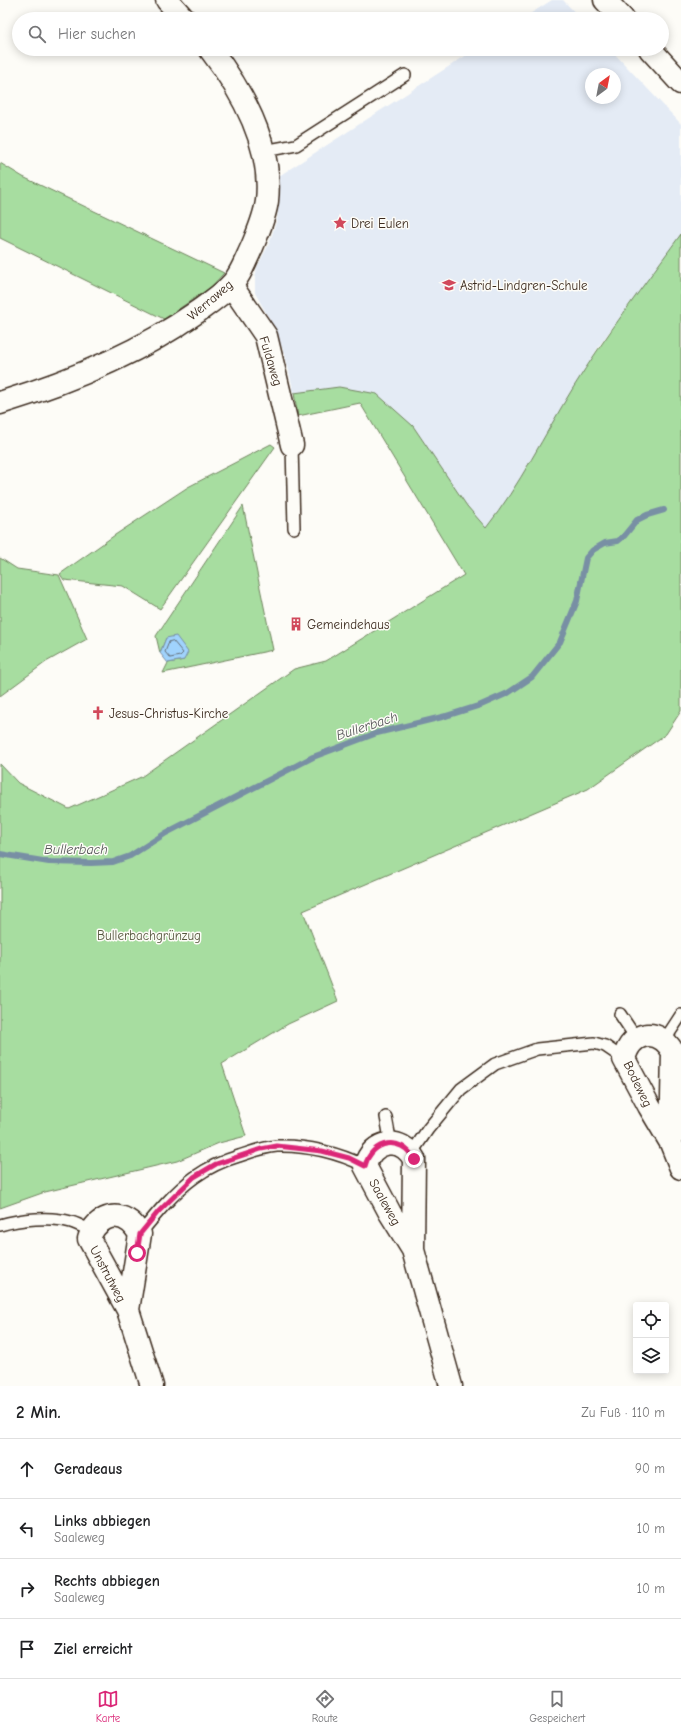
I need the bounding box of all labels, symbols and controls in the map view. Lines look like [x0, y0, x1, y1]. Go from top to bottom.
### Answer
search box [12, 12, 669, 56]
icon: search [26, 23, 48, 45]
text: Hier suchen [58, 25, 136, 43]
north arrow [585, 68, 621, 104]
place icon: Drei Eulen [332, 215, 348, 231]
place label: Drei Eulen [351, 216, 409, 231]
street label: Werraweg [184, 277, 236, 323]
school or university icon: Astrid-Lindgren-Schule [441, 277, 457, 293]
place label: Astrid-Lindgren-Schule [460, 278, 588, 293]
street label: Fuldaweg [256, 334, 286, 388]
building icon: Gemeindehaus [288, 616, 304, 632]
place label: Gemeindehaus [307, 617, 389, 632]
church icon: Jesus-Christus-Kirche [90, 705, 106, 721]
place label: Jesus-Christus-Kirche [109, 706, 229, 721]
water label: Bullerbach [334, 708, 400, 744]
water label: Bullerbach [44, 841, 108, 858]
park label: Bullerbachgrünzug [97, 928, 201, 943]
street label: Bodeweg [620, 1059, 656, 1109]
route end [405, 1150, 423, 1168]
street label: Saaleweg [366, 1176, 404, 1228]
street label: Unstrutweg [87, 1243, 129, 1305]
route start [128, 1244, 146, 1262]
map controls [633, 1302, 669, 1374]
button: locate [633, 1302, 669, 1338]
button: layers [633, 1338, 669, 1374]
text: 2 Min. [16, 1403, 61, 1422]
text: Zu Fuß · 110 m [581, 1405, 665, 1420]
icon: ahead [16, 1458, 38, 1480]
text: Geradeaus [54, 1460, 122, 1478]
text: 90 m [635, 1461, 665, 1476]
text: Links abbiegen [54, 1512, 151, 1530]
icon: left [16, 1518, 38, 1540]
text: 10 m [637, 1521, 665, 1536]
text: Saaleweg [54, 1530, 105, 1545]
text: Rechts abbiegen [54, 1572, 160, 1590]
icon: right [16, 1578, 38, 1600]
text: 10 m [637, 1581, 665, 1596]
text: Saaleweg [54, 1590, 105, 1605]
icon: arrive [16, 1638, 38, 1660]
text: Ziel erreicht [54, 1640, 132, 1658]
tab: Karte [96, 1688, 120, 1725]
tab: Route [312, 1688, 338, 1725]
tab: Gespeichert [529, 1688, 585, 1725]

